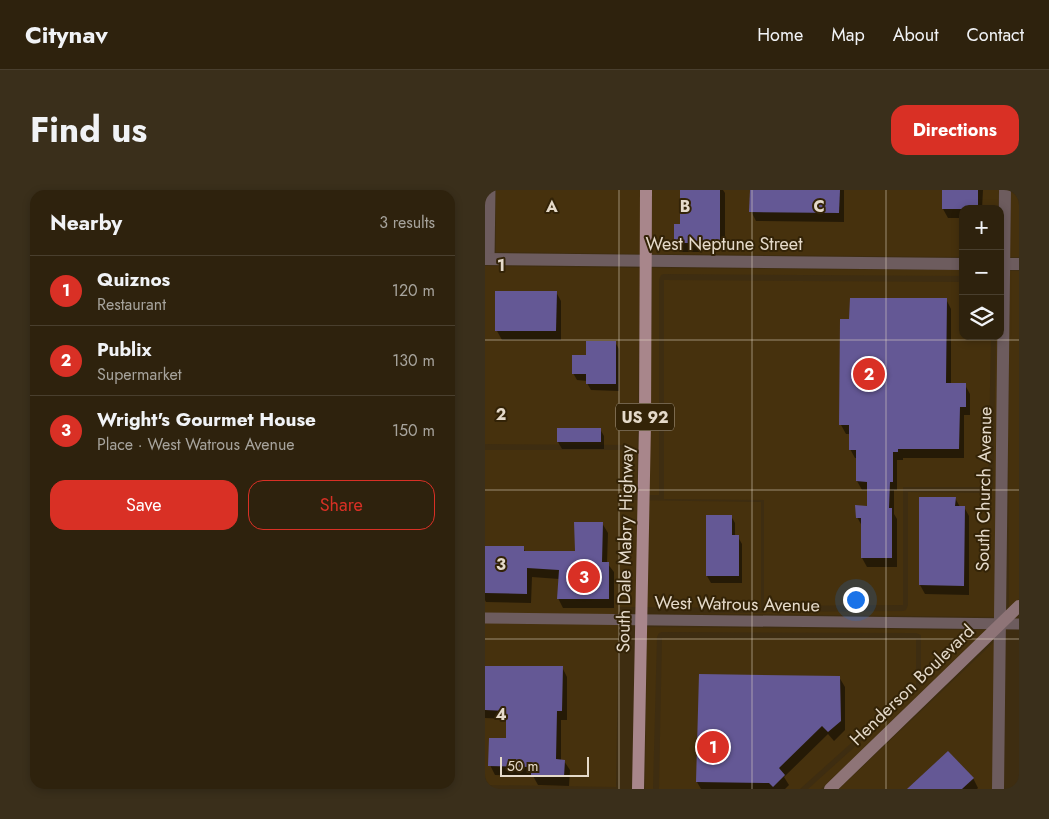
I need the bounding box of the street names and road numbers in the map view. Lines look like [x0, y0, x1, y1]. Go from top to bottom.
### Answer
street label: West Neptune Street [646, 231, 803, 257]
road number: US 92 [616, 403, 674, 430]
street label: South Church Avenue [970, 406, 998, 572]
street label: South Dale Mabry Highway [610, 445, 640, 653]
street label: West Watrous Avenue [654, 590, 820, 618]
street label: Henderson Boulevard [844, 618, 980, 752]

